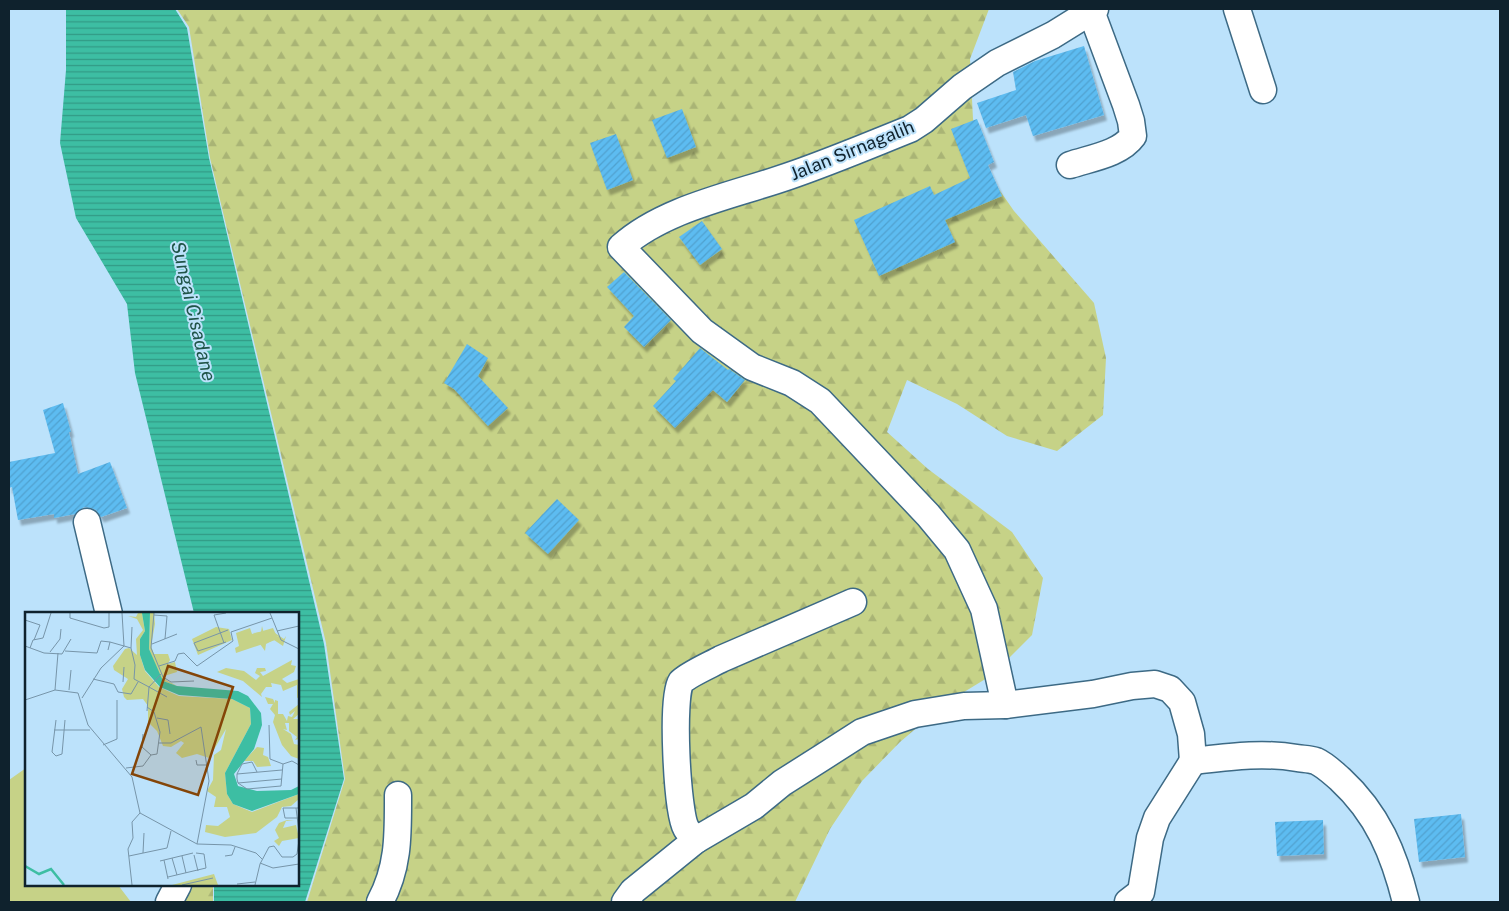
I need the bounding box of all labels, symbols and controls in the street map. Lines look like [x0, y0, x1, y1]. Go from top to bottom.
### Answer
street label: Jalan Sirnagalih [787, 115, 917, 185]
water label: Sungai Cisadane [167, 239, 221, 383]
inset map [25, 612, 299, 886]

